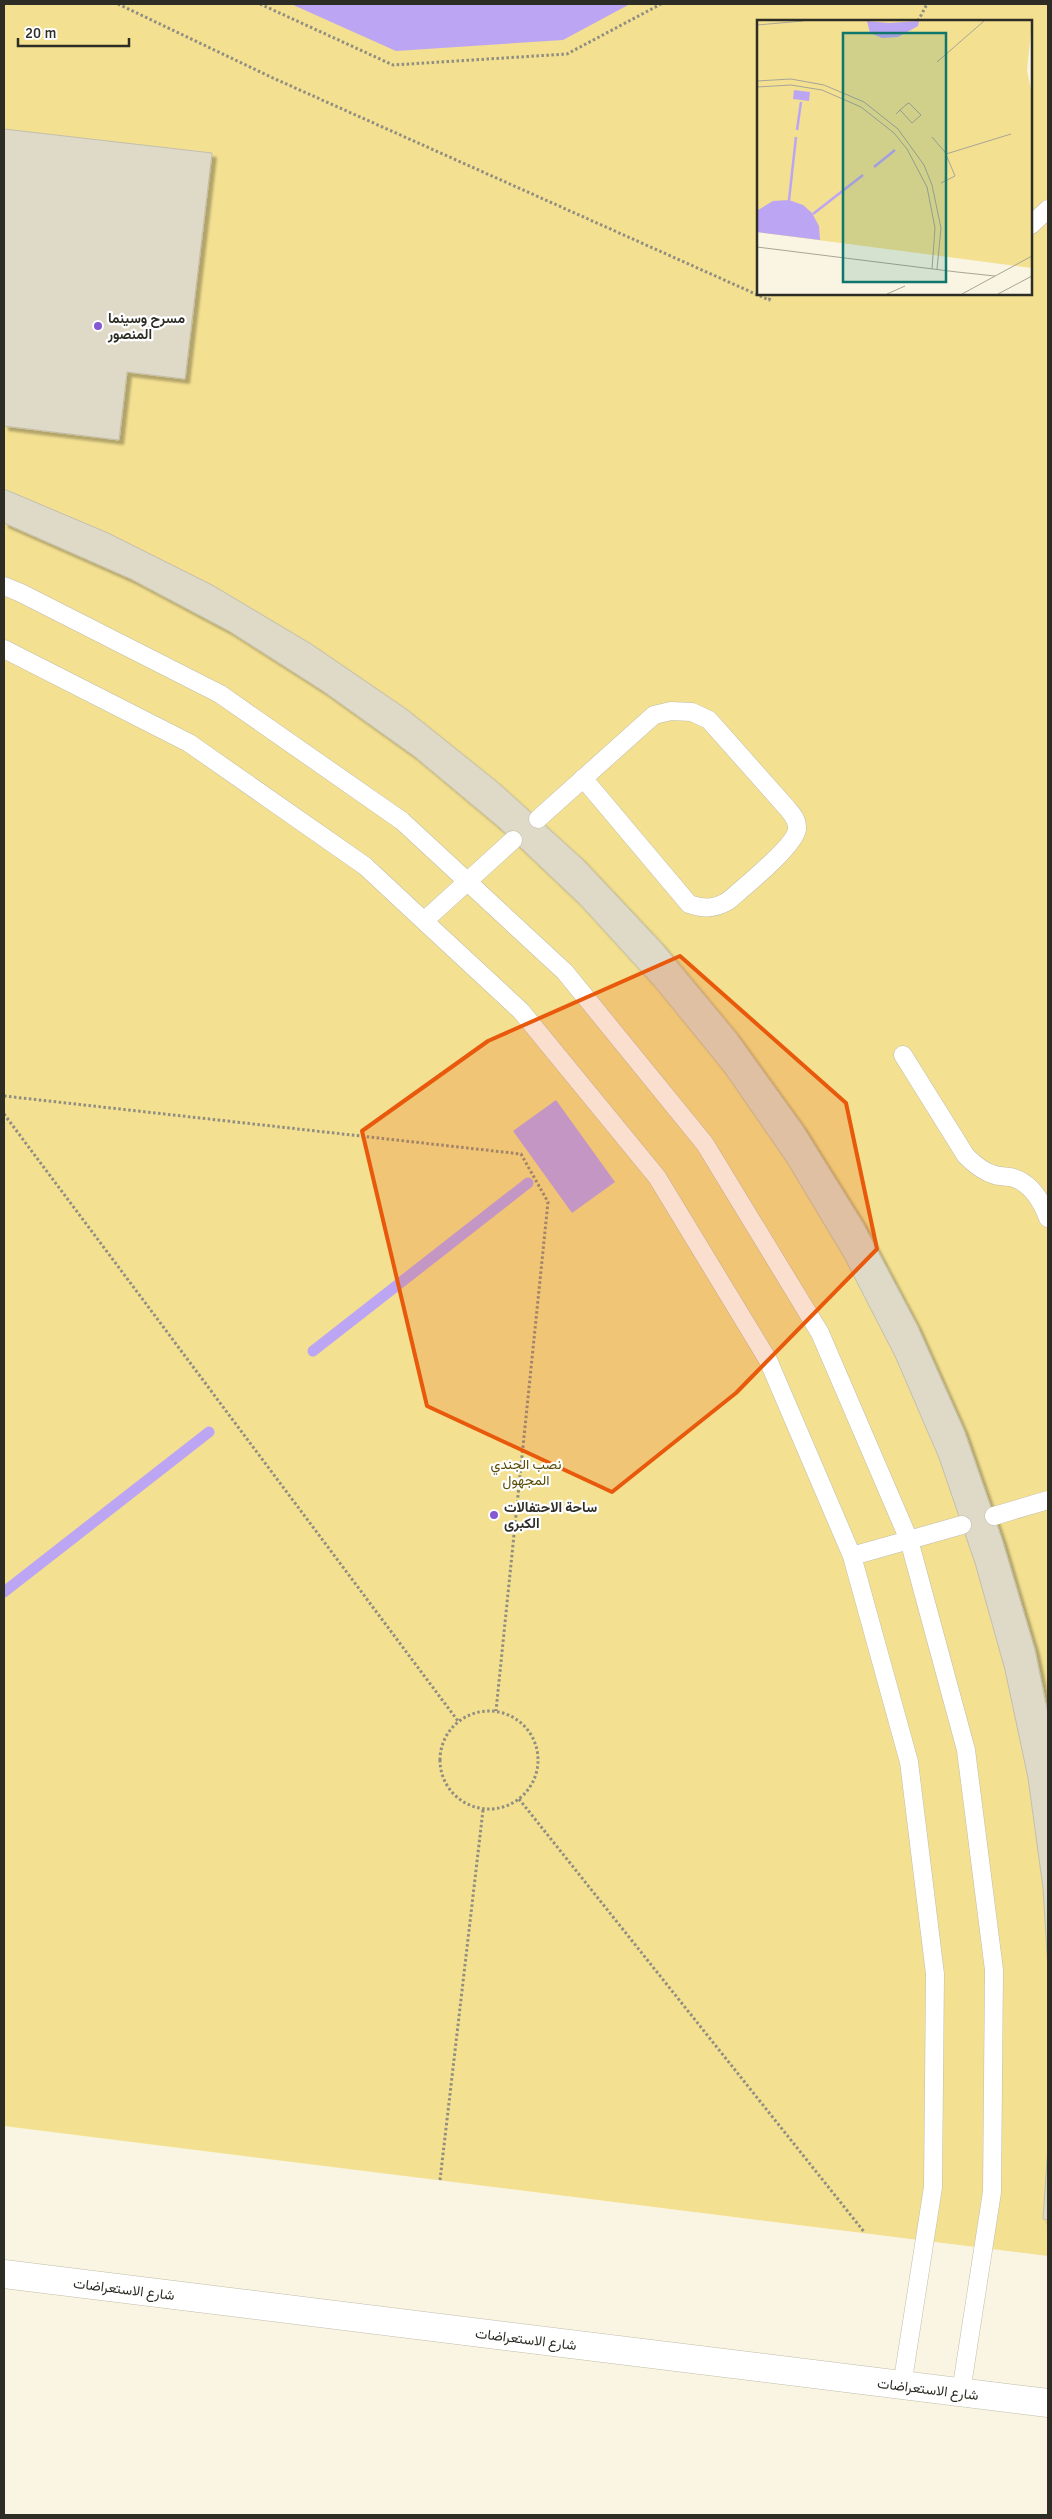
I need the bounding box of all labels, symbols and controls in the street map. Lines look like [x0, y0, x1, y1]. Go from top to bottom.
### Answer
scale bar [18, 15, 129, 47]
inset map [757, 20, 1032, 295]
text: 20 m [25, 24, 56, 42]
place label: مسرح وسينما المنصور [107, 310, 185, 343]
marker: مسرح وسينما المنصور [92, 320, 104, 332]
park label: نصب الجندي المجهول [491, 1456, 561, 1490]
place label: ساحة الاحتفالات الكبرى [504, 1499, 597, 1532]
marker: ساحة الاحتفالات الكبرى [488, 1509, 500, 1521]
street label: شارع الاستعراضات [72, 2275, 176, 2306]
street label: شارع الاستعراضات [474, 2325, 578, 2356]
street label: شارع الاستعراضات [876, 2375, 980, 2406]

